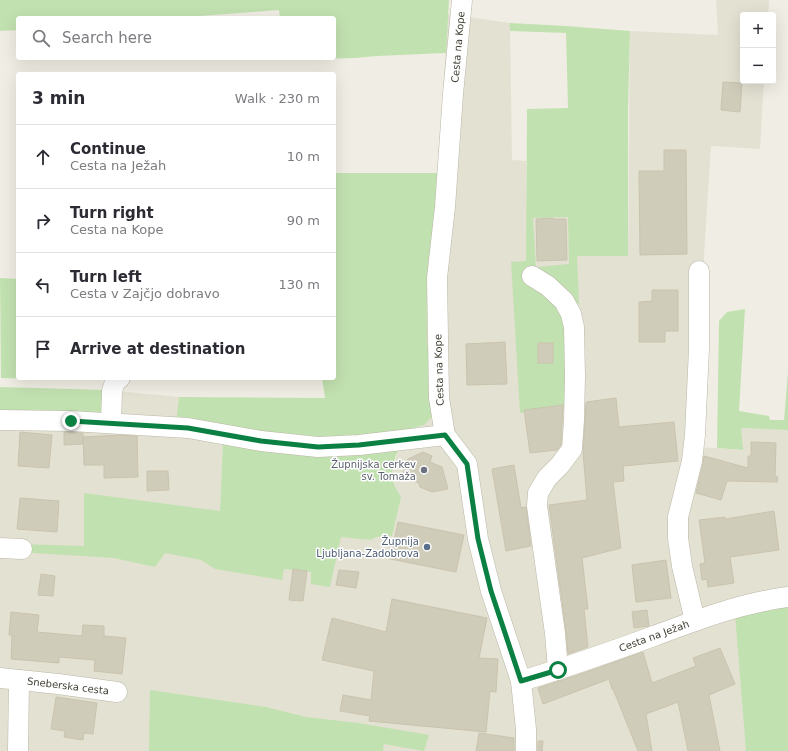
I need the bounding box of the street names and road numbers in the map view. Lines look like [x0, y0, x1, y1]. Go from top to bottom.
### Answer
street label: Cesta na Kope [449, 11, 467, 83]
street label: Cesta na Kope [432, 334, 446, 406]
street label: Cesta na Ježah [617, 618, 691, 654]
street label: Sneberska cesta [26, 676, 110, 696]

